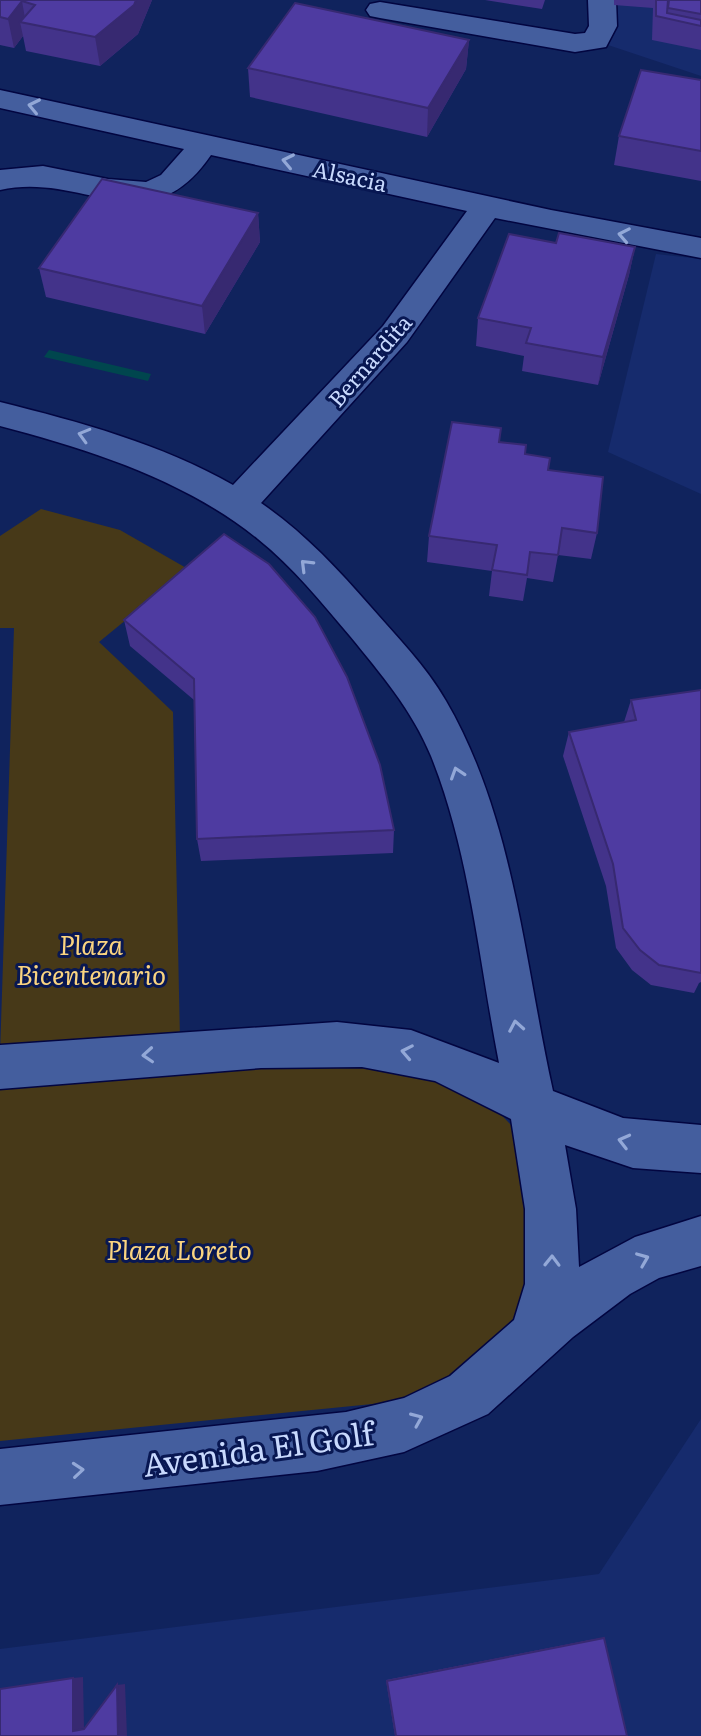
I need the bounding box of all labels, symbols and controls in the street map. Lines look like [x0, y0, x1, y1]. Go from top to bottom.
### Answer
one-way arrow [27, 99, 41, 116]
street label: Alsacia [310, 151, 390, 199]
one-way arrow [282, 153, 296, 170]
one-way arrow [617, 227, 631, 244]
street label: Bernardita [319, 306, 419, 414]
one-way arrow [78, 428, 92, 444]
one-way arrow [301, 560, 316, 574]
one-way arrow [451, 767, 467, 781]
park label: Plaza Bicentenario [16, 924, 166, 993]
one-way arrow [508, 1020, 525, 1033]
one-way arrow [400, 1045, 413, 1062]
one-way arrow [141, 1046, 154, 1063]
one-way arrow [617, 1133, 631, 1150]
park label: Plaza Loreto [106, 1229, 252, 1268]
one-way arrow [635, 1252, 649, 1269]
one-way arrow [543, 1254, 561, 1267]
street label: Avenida El Golf [139, 1407, 379, 1487]
one-way arrow [409, 1412, 423, 1428]
one-way arrow [72, 1462, 85, 1479]

